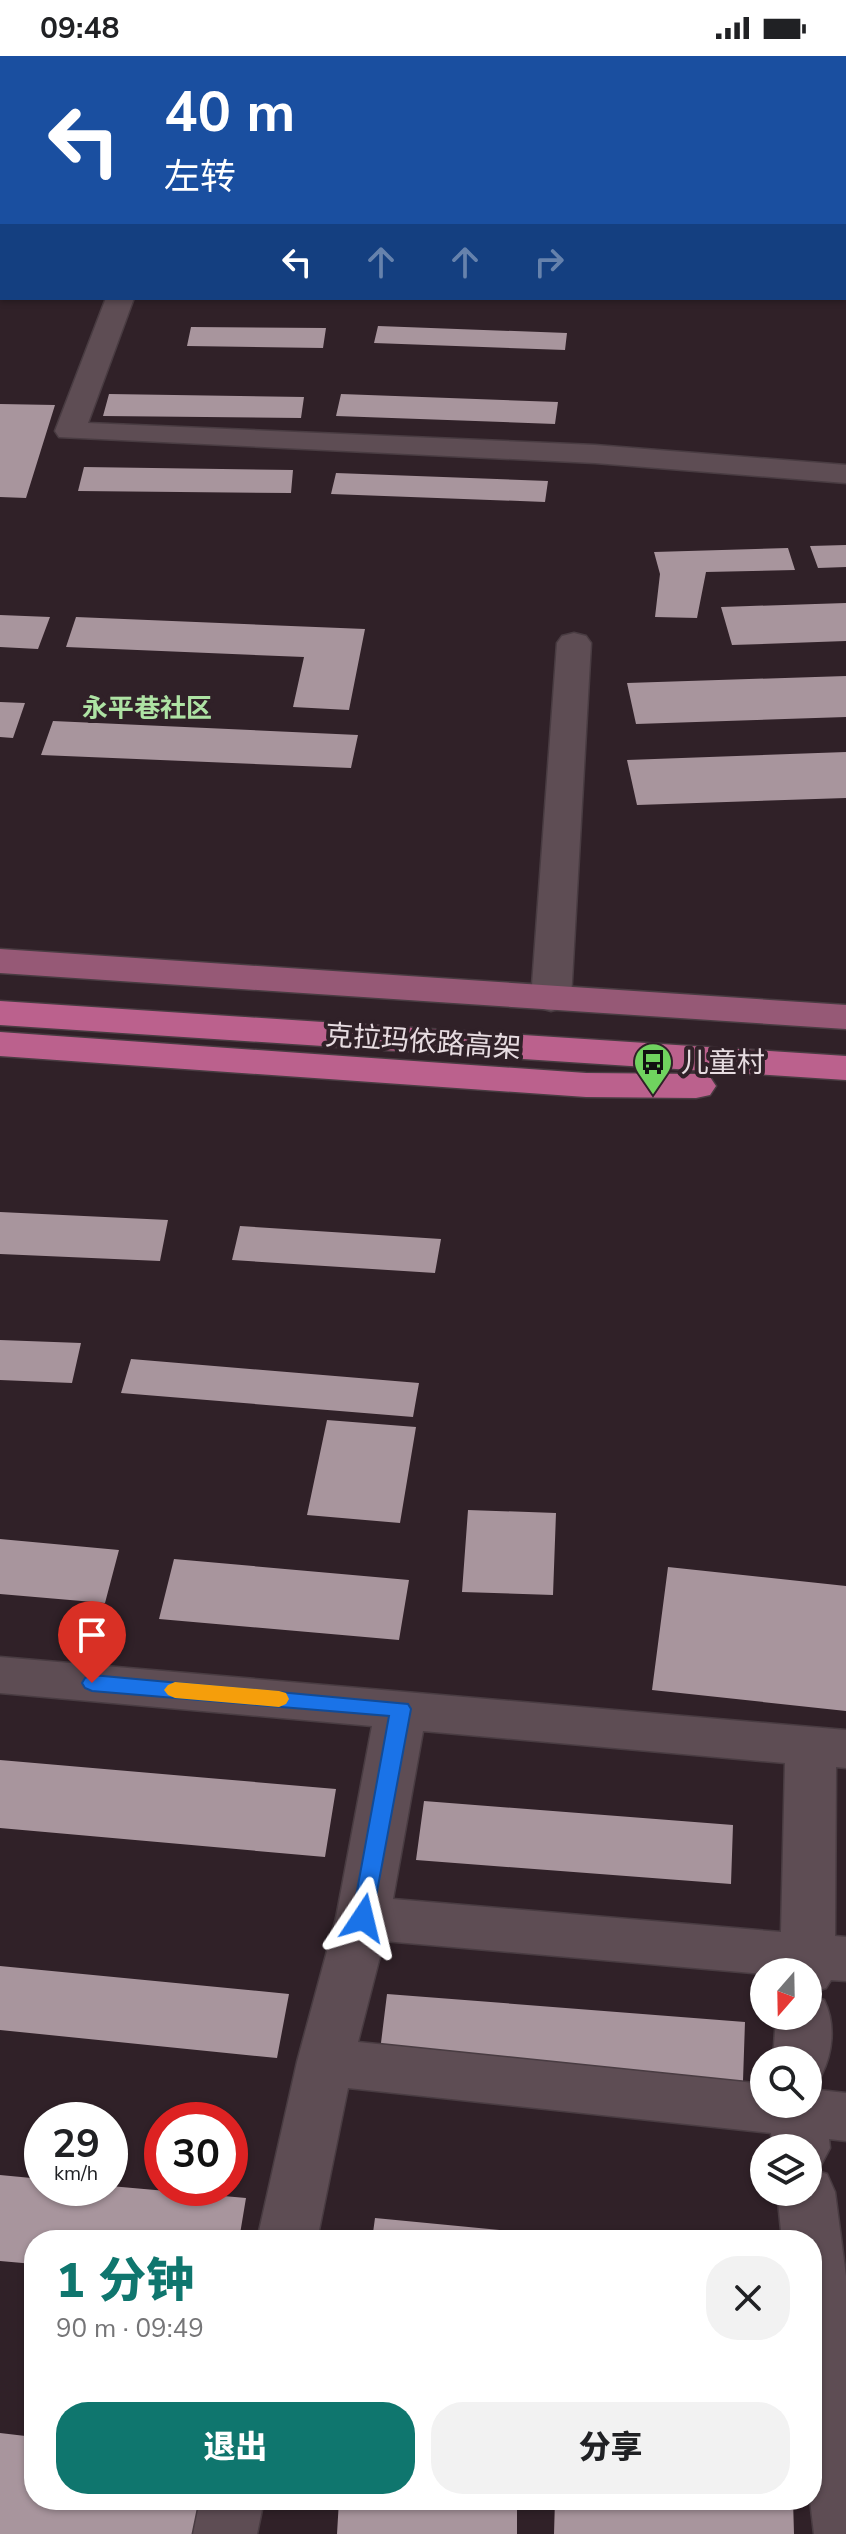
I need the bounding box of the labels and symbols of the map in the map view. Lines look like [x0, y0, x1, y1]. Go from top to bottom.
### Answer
district label: 永平巷社区 [82, 691, 212, 726]
street label: 克拉玛依路高架 [324, 1016, 522, 1068]
bus stop icon: 儿童村 [632, 1041, 674, 1096]
place label: 儿童村 [681, 1044, 765, 1082]
pin [58, 1601, 126, 1683]
position arrow [321, 1876, 405, 1960]
north arrow [750, 1958, 822, 2030]
speed limit sign: 30 [144, 2102, 248, 2206]

